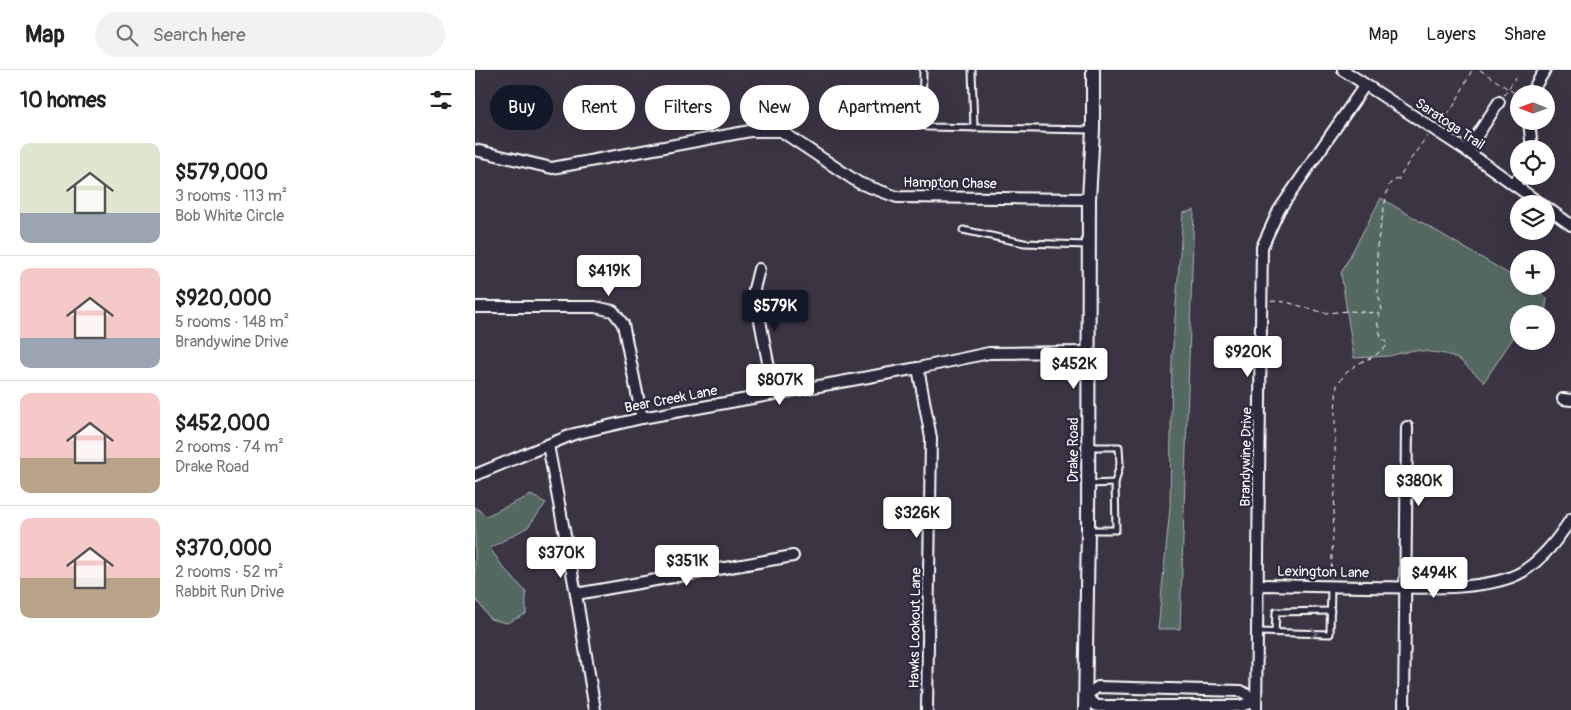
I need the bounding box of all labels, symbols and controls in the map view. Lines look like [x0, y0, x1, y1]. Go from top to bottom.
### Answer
search box [95, 12, 445, 57]
text: Map [25, 20, 65, 49]
icon: search [113, 21, 141, 49]
text: Search here [153, 23, 246, 47]
text: Map [1369, 23, 1398, 46]
text: Layers [1426, 23, 1476, 46]
text: Share [1504, 23, 1546, 46]
chip: Buy [490, 85, 553, 130]
chip: Rent [563, 85, 635, 130]
chip: Filters [645, 85, 730, 130]
chip: New [740, 85, 809, 130]
chip: Apartment [819, 85, 939, 130]
north arrow [1510, 85, 1555, 130]
map controls [1510, 85, 1555, 350]
icon: filters [427, 86, 455, 114]
text: 10 homes [20, 87, 106, 114]
street label: Saratoga Trail [1412, 95, 1488, 153]
button: locate [1510, 140, 1555, 185]
text: $579,000 [175, 159, 268, 186]
icon: home [60, 163, 120, 223]
street label: Hampton Chase [903, 174, 997, 192]
text: 3 rooms · 113 m² [175, 186, 287, 206]
button: layers [1510, 195, 1555, 240]
text: Bob White Circle [175, 206, 284, 226]
button: + [1510, 250, 1555, 295]
pin: $419K [574, 254, 644, 297]
text: $419K [588, 261, 630, 281]
text: $920,000 [175, 285, 272, 312]
icon: home [60, 288, 120, 348]
pin: $579K [740, 290, 810, 332]
text: $579K [753, 296, 797, 316]
button: − [1510, 305, 1555, 350]
text: 5 rooms · 148 m² [175, 312, 289, 332]
text: Brandywine Drive [175, 332, 289, 352]
pin: $920K [1213, 336, 1283, 378]
text: $920K [1225, 342, 1271, 362]
pin: $452K [1039, 348, 1109, 390]
text: $452K [1051, 354, 1097, 374]
pin: $807K [745, 364, 815, 406]
text: $807K [757, 370, 803, 390]
street label: Bear Creek Lane [623, 382, 719, 416]
street label: Brandywine Drive [1237, 407, 1255, 507]
text: $452,000 [175, 410, 270, 437]
icon: home [60, 413, 120, 473]
street label: Drake Road [1065, 417, 1082, 483]
text: 2 rooms · 74 m² [175, 437, 284, 457]
text: Drake Road [175, 457, 249, 477]
pin: $380K [1384, 464, 1454, 507]
text: $380K [1396, 471, 1442, 491]
pin: $326K [882, 496, 952, 539]
text: $326K [894, 503, 940, 523]
text: $370,000 [175, 535, 272, 562]
pin: $370K [526, 536, 596, 579]
icon: home [60, 538, 120, 598]
text: $370K [538, 543, 584, 563]
pin: $351K [652, 544, 722, 587]
text: $351K [666, 551, 708, 571]
pin: $494K [1399, 556, 1469, 599]
text: 2 rooms · 52 m² [175, 562, 284, 582]
street label: Lexington Lane [1277, 563, 1369, 581]
text: $494K [1411, 563, 1457, 583]
street label: Hawks Lookout Lane [905, 567, 925, 689]
text: Rabbit Run Drive [175, 582, 284, 602]
one-way arrow [1310, 628, 1318, 639]

